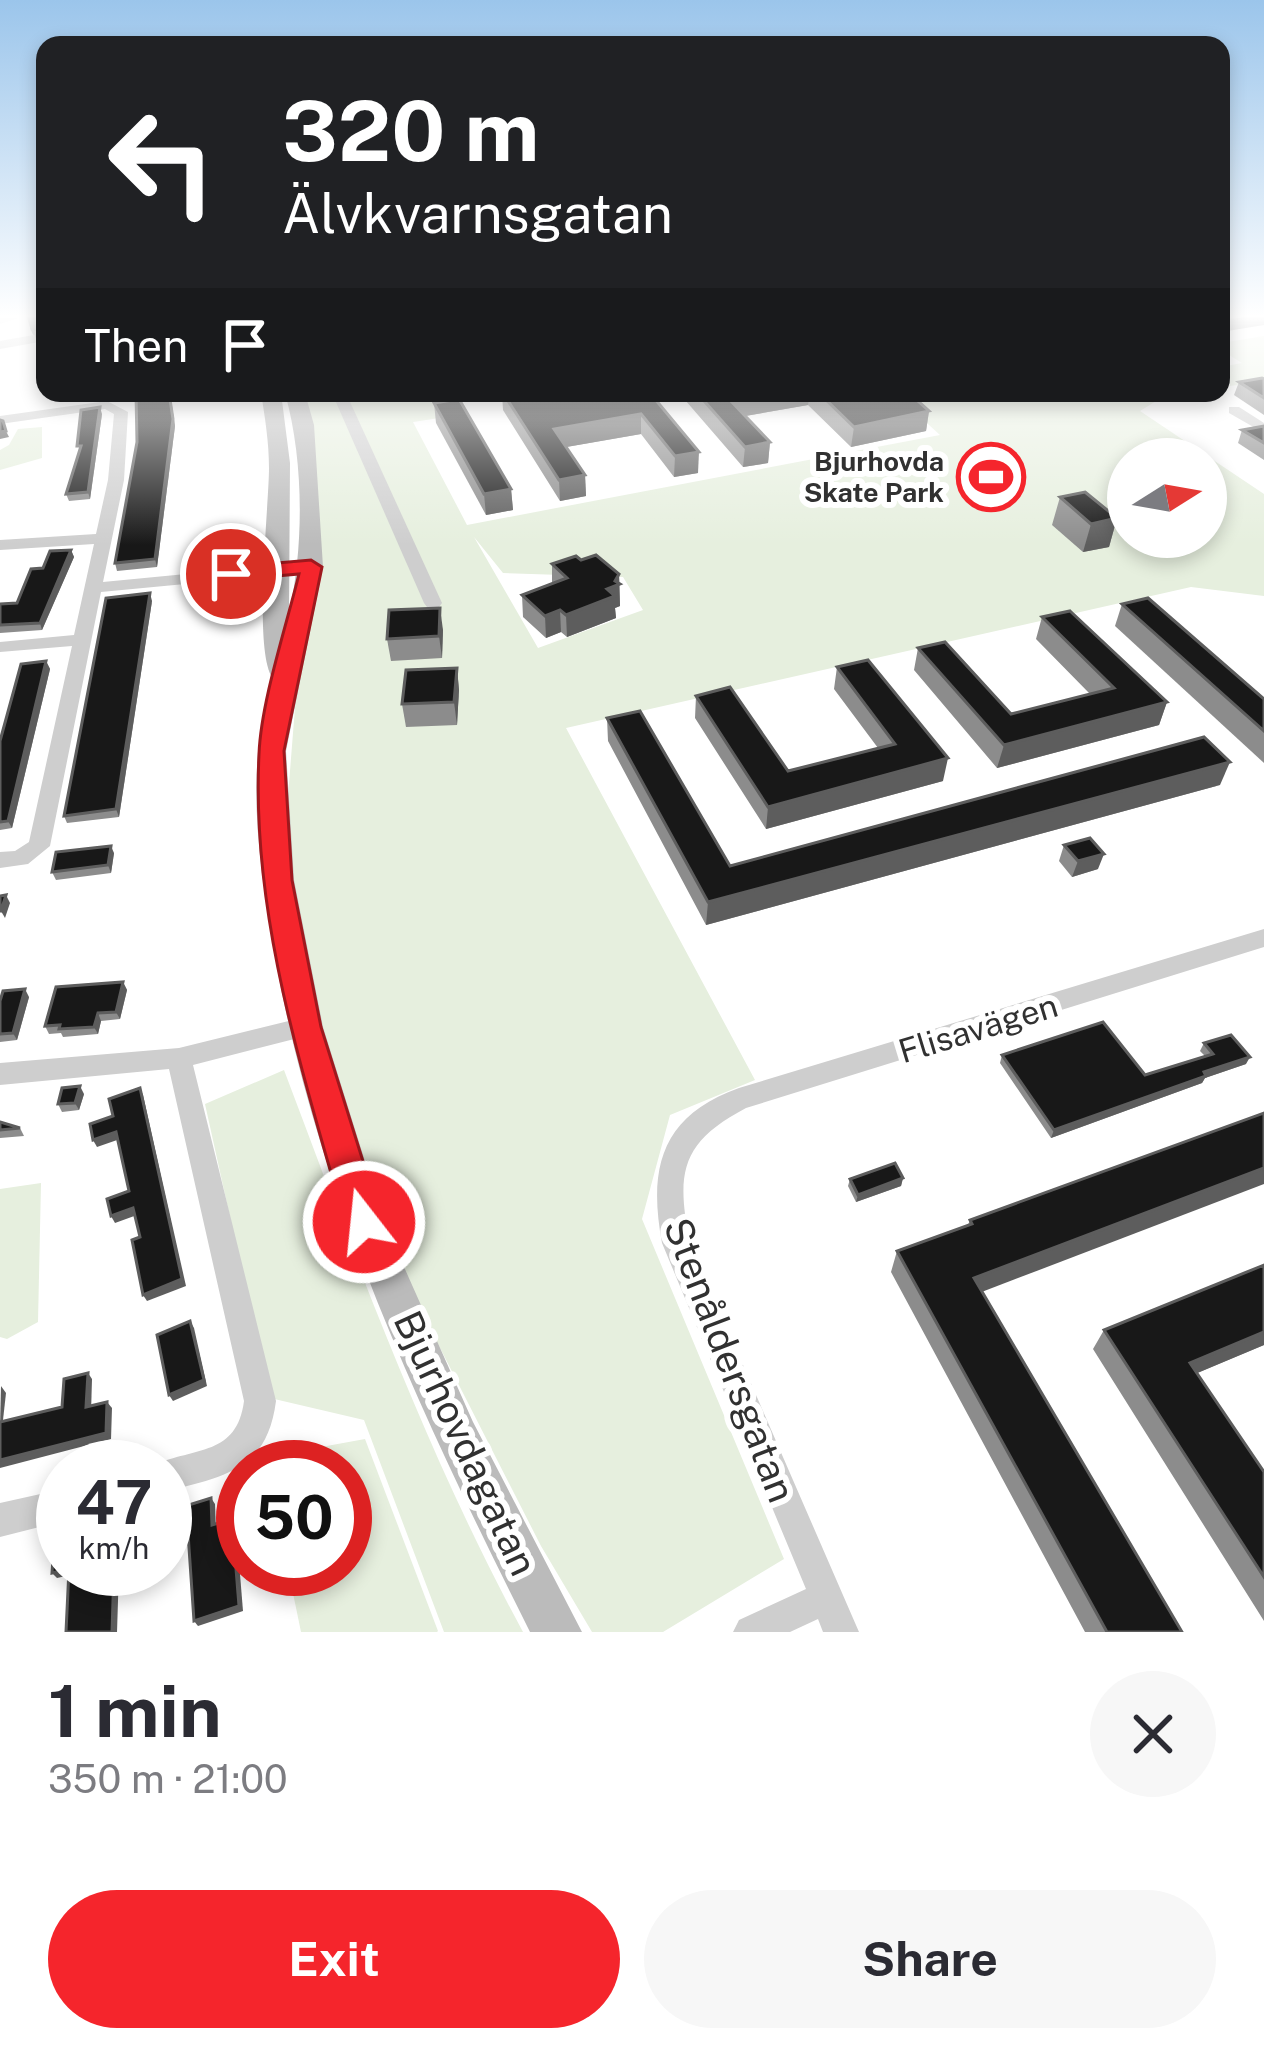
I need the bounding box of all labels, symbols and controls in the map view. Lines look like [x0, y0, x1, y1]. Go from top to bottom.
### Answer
text: 320 m [282, 81, 540, 180]
icon: left [84, 84, 240, 240]
text: Älvkvarnsgatan [282, 182, 673, 245]
icon: arrive [212, 312, 278, 378]
text: Then [84, 319, 188, 372]
north arrow [1107, 438, 1227, 558]
map controls [1107, 438, 1227, 558]
sports icon: Bjurhovda Skate Park [956, 442, 1026, 512]
place label: Bjurhovda Skate Park [804, 445, 944, 508]
pin [180, 523, 282, 625]
icon: arrive [198, 541, 264, 607]
street label: Flisavägen [894, 986, 1062, 1070]
position arrow [301, 1159, 427, 1285]
street label: Stenåldersgatan [655, 1211, 805, 1509]
street label: Bjurhovdagatan [385, 1304, 547, 1582]
speed limit sign: 50 [216, 1440, 372, 1596]
text: 47 [76, 1467, 152, 1538]
text: km/h [79, 1530, 149, 1566]
text: 1 min [48, 1669, 222, 1753]
button: close [1090, 1671, 1216, 1797]
text: 350 m · 21:00 [48, 1756, 288, 1802]
button: Exit [48, 1890, 620, 2028]
button: Share [644, 1890, 1216, 2028]

